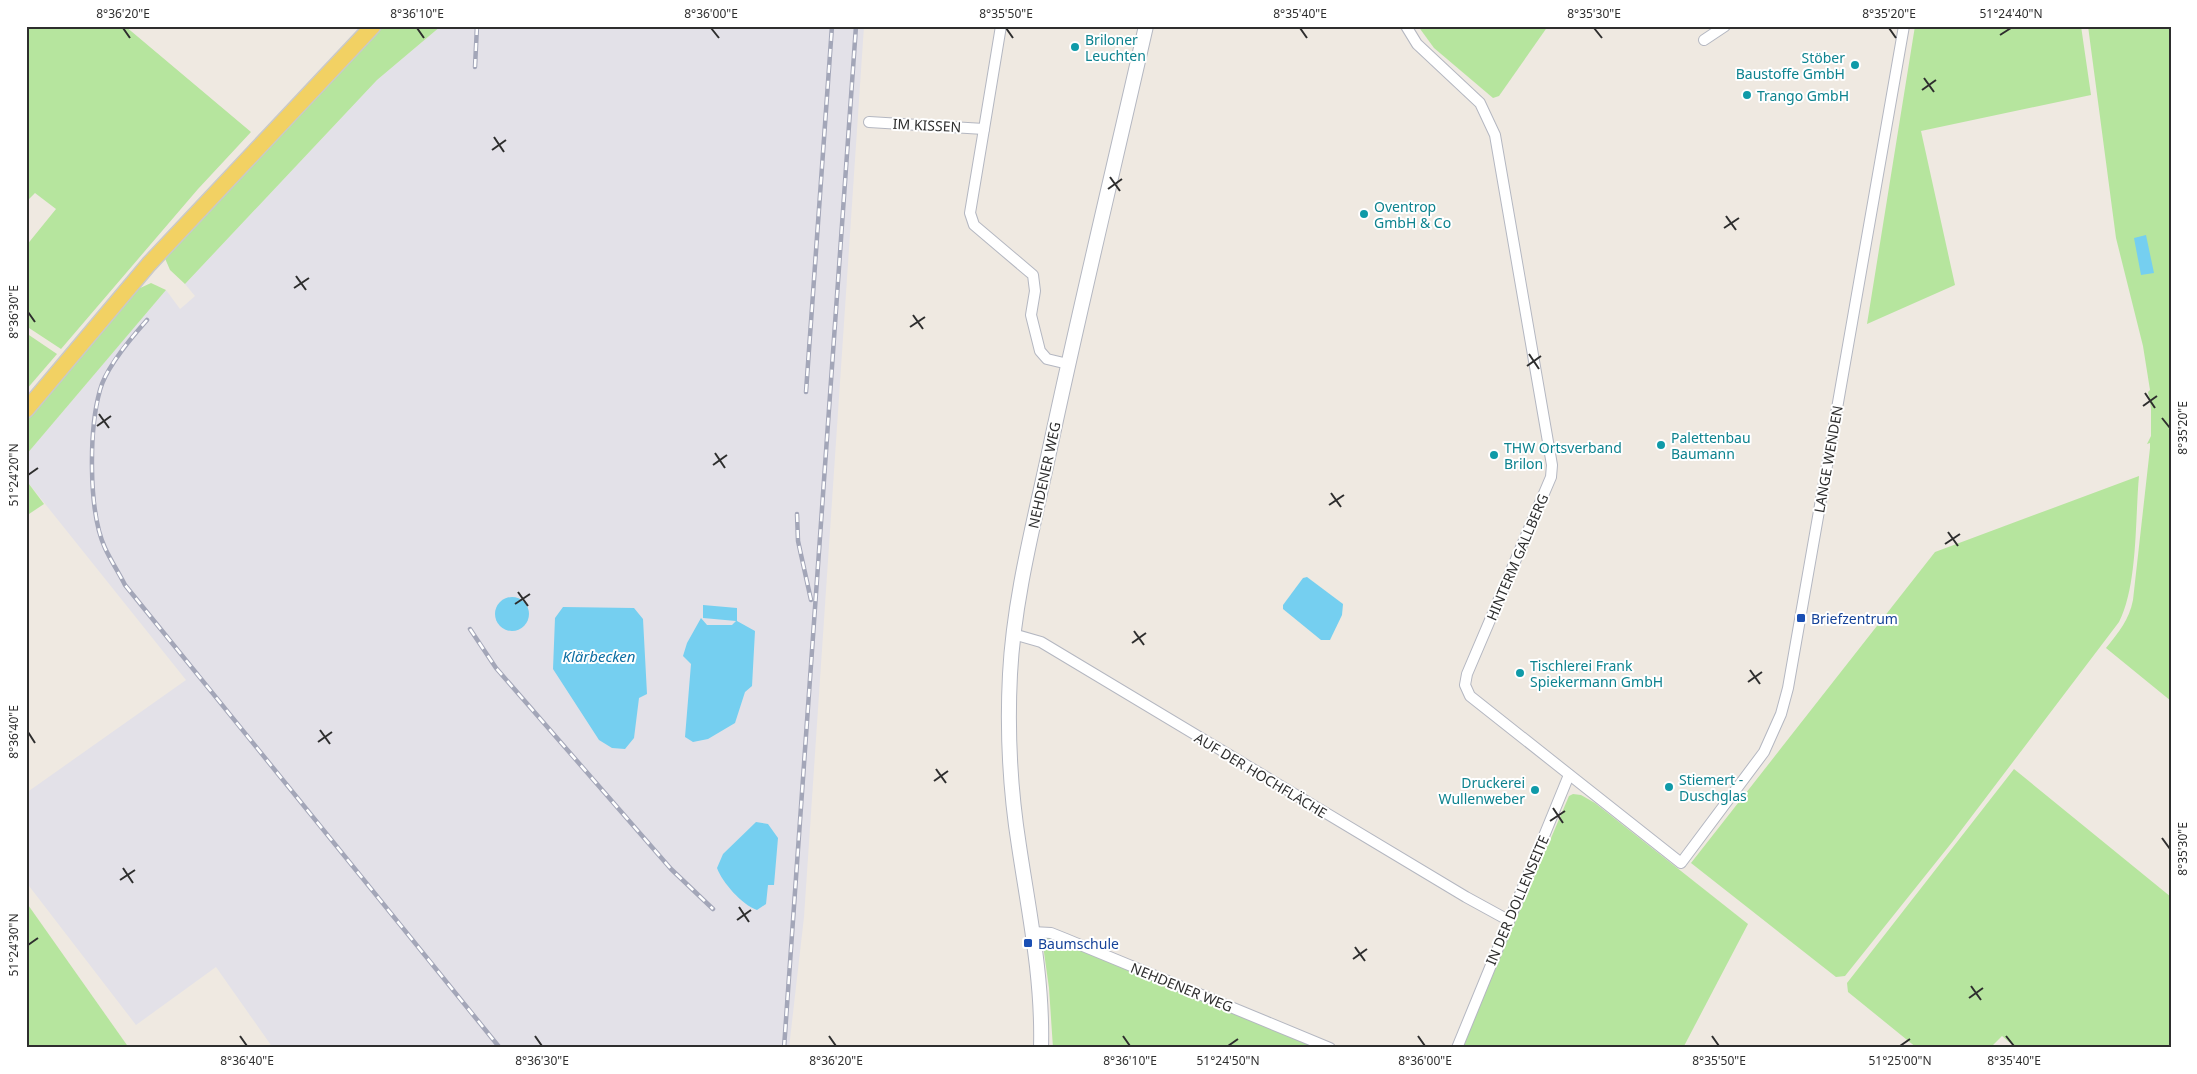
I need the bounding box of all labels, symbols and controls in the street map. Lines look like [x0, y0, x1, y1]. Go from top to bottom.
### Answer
text: 8°36'20"E [96, 5, 150, 22]
text: 8°36'10"E [390, 5, 444, 22]
text: 8°36'00"E [684, 5, 738, 22]
text: 8°35'50"E [979, 5, 1033, 22]
text: 8°35'40"E [1273, 5, 1327, 22]
text: 8°35'30"E [1567, 5, 1621, 22]
text: 8°35'20"E [1862, 5, 1916, 22]
text: 51°24'40"N [1979, 5, 2043, 22]
place label: Briloner Leuchten [1085, 30, 1146, 65]
marker: Briloner Leuchten [1069, 41, 1081, 53]
place label: Stöber Baustoffe GmbH [1736, 48, 1845, 83]
marker: Stöber Baustoffe GmbH [1849, 59, 1861, 71]
place label: Trango GmbH [1757, 86, 1849, 105]
marker: Trango GmbH [1741, 89, 1753, 101]
street label: IM KISSEN [892, 114, 962, 136]
place label: Oventrop GmbH & Co [1374, 197, 1451, 232]
marker: Oventrop GmbH & Co [1358, 208, 1370, 220]
text: 8°36'30"E [5, 285, 22, 339]
text: 8°35'20"E [2174, 401, 2191, 455]
street label: LANGE WENDEN [1809, 404, 1847, 514]
street label: NEHDENER WEG [1023, 420, 1065, 530]
place label: Palettenbau Baumann [1671, 428, 1751, 463]
place label: THW Ortsverband Brilon [1504, 438, 1622, 473]
marker: Palettenbau Baumann [1655, 439, 1667, 451]
text: 51°24'20"N [5, 443, 22, 507]
marker: THW Ortsverband Brilon [1488, 449, 1500, 461]
street label: HINTERM GALLBERG [1482, 491, 1552, 623]
place label: Briefzentrum [1811, 609, 1898, 628]
marker: Briefzentrum [1795, 612, 1807, 624]
water label: Klärbecken [562, 646, 636, 666]
place label: Tischlerei Frank Spiekermann GmbH [1530, 656, 1663, 691]
marker: Tischlerei Frank Spiekermann GmbH [1514, 667, 1526, 679]
text: 8°36'40"E [5, 705, 22, 759]
street label: AUF DER HOCHFLÄCHE [1191, 728, 1331, 822]
place label: Stiemert - Duschglas [1679, 770, 1747, 805]
place label: Druckerei Wullenweber [1439, 773, 1525, 808]
marker: Stiemert - Duschglas [1663, 781, 1675, 793]
marker: Druckerei Wullenweber [1529, 784, 1541, 796]
text: 8°35'30"E [2174, 822, 2191, 876]
street label: IN DER DOLLENSEITE [1481, 832, 1553, 968]
text: 51°24'30"N [5, 913, 22, 977]
place label: Baumschule [1038, 934, 1119, 953]
marker: Baumschule [1022, 937, 1034, 949]
street label: NEHDENER WEG [1128, 958, 1236, 1016]
text: 8°36'40"E [220, 1052, 274, 1069]
text: 8°36'30"E [515, 1052, 569, 1069]
text: 8°36'20"E [809, 1052, 863, 1069]
text: 8°36'10"E [1103, 1052, 1157, 1069]
text: 51°24'50"N [1196, 1052, 1260, 1069]
text: 8°36'00"E [1398, 1052, 1452, 1069]
text: 8°35'50"E [1692, 1052, 1746, 1069]
text: 51°25'00"N [1868, 1052, 1932, 1069]
text: 8°35'40"E [1987, 1052, 2041, 1069]

